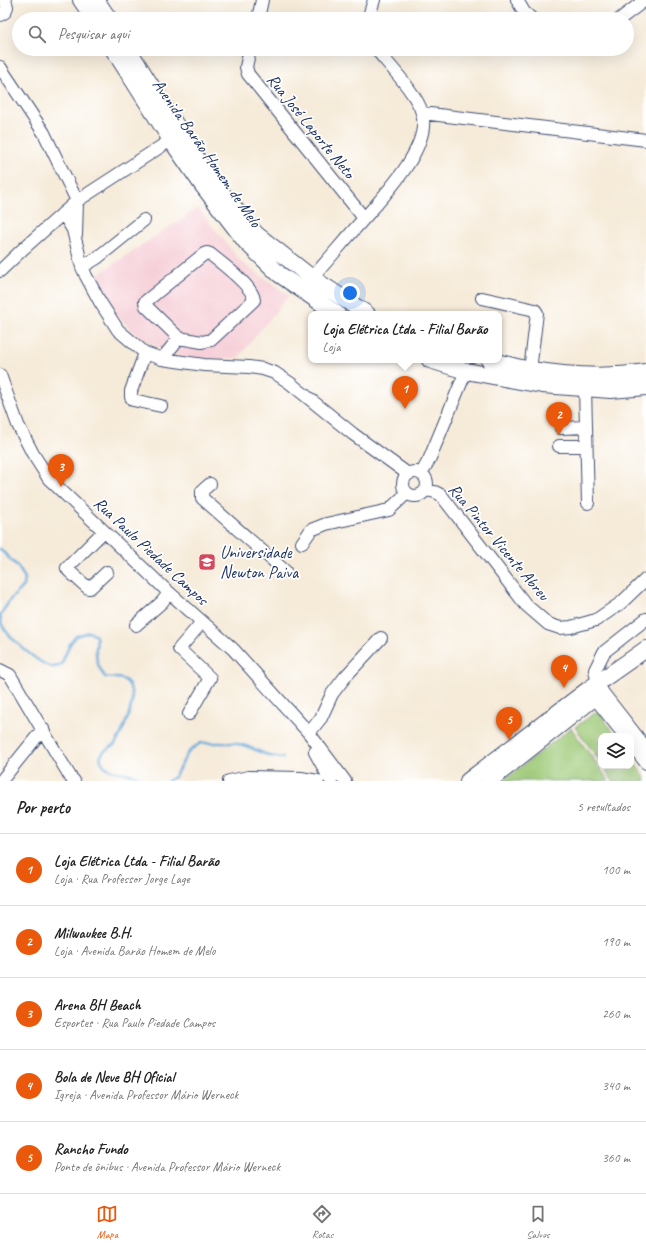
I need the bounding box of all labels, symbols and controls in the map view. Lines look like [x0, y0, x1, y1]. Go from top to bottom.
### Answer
search box [12, 12, 634, 56]
icon: search [26, 23, 48, 45]
text: Pesquisar aqui [58, 25, 129, 44]
street label: Rua José Laporte Neto [262, 69, 361, 184]
street label: Avenida Barão Homem de Melo [148, 75, 267, 232]
your location [340, 283, 360, 303]
popup [308, 311, 502, 363]
text: Loja Elétrica Ltda - Filial Barão [323, 320, 487, 339]
text: Loja [323, 339, 340, 355]
pin: 1 [392, 376, 418, 409]
pin: 2 [546, 402, 572, 435]
pin: 3 [48, 454, 74, 487]
street label: Rua Pintor Vicente Abreu [444, 479, 555, 606]
street label: Rua Paulo Piedade Campos [89, 492, 214, 611]
place label: Universidade Newton Paiva [220, 542, 299, 583]
school or university icon: Universidade Newton Paiva [197, 552, 217, 572]
pin: 4 [551, 655, 577, 688]
pin: 5 [496, 707, 522, 740]
map controls [598, 733, 634, 769]
button: layers [598, 733, 634, 769]
text: Por perto [16, 797, 70, 818]
text: 5 resultados [577, 799, 630, 815]
text: Loja Elétrica Ltda - Filial Barão [54, 852, 219, 871]
text: 1 [26, 862, 32, 878]
text: 100 m [602, 862, 630, 878]
text: Loja · Rua Professor Jorge Lage [54, 871, 190, 887]
text: Milwaukee B.H. [54, 924, 132, 943]
text: 2 [26, 934, 32, 950]
text: 190 m [602, 934, 630, 950]
text: Loja · Avenida Barão Homem de Melo [54, 943, 215, 959]
text: Arena BH Beach [54, 996, 141, 1015]
text: 3 [26, 1006, 32, 1022]
text: 260 m [602, 1006, 630, 1022]
text: Esportes · Rua Paulo Piedade Campos [54, 1015, 215, 1031]
text: Bola de Neve BH Oficial [54, 1068, 174, 1087]
text: 4 [26, 1078, 32, 1094]
text: 340 m [602, 1078, 630, 1094]
text: Igreja · Avenida Professor Mário Werneck [54, 1087, 238, 1103]
text: Rancho Fundo [54, 1140, 128, 1159]
text: 5 [26, 1150, 32, 1166]
text: 360 m [602, 1150, 630, 1166]
text: Ponto de ônibus · Avenida Professor Mário Werneck [54, 1159, 280, 1175]
tab: Mapa [96, 1203, 118, 1241]
tab: Rotas [311, 1203, 333, 1241]
tab: Salvos [526, 1203, 550, 1241]

